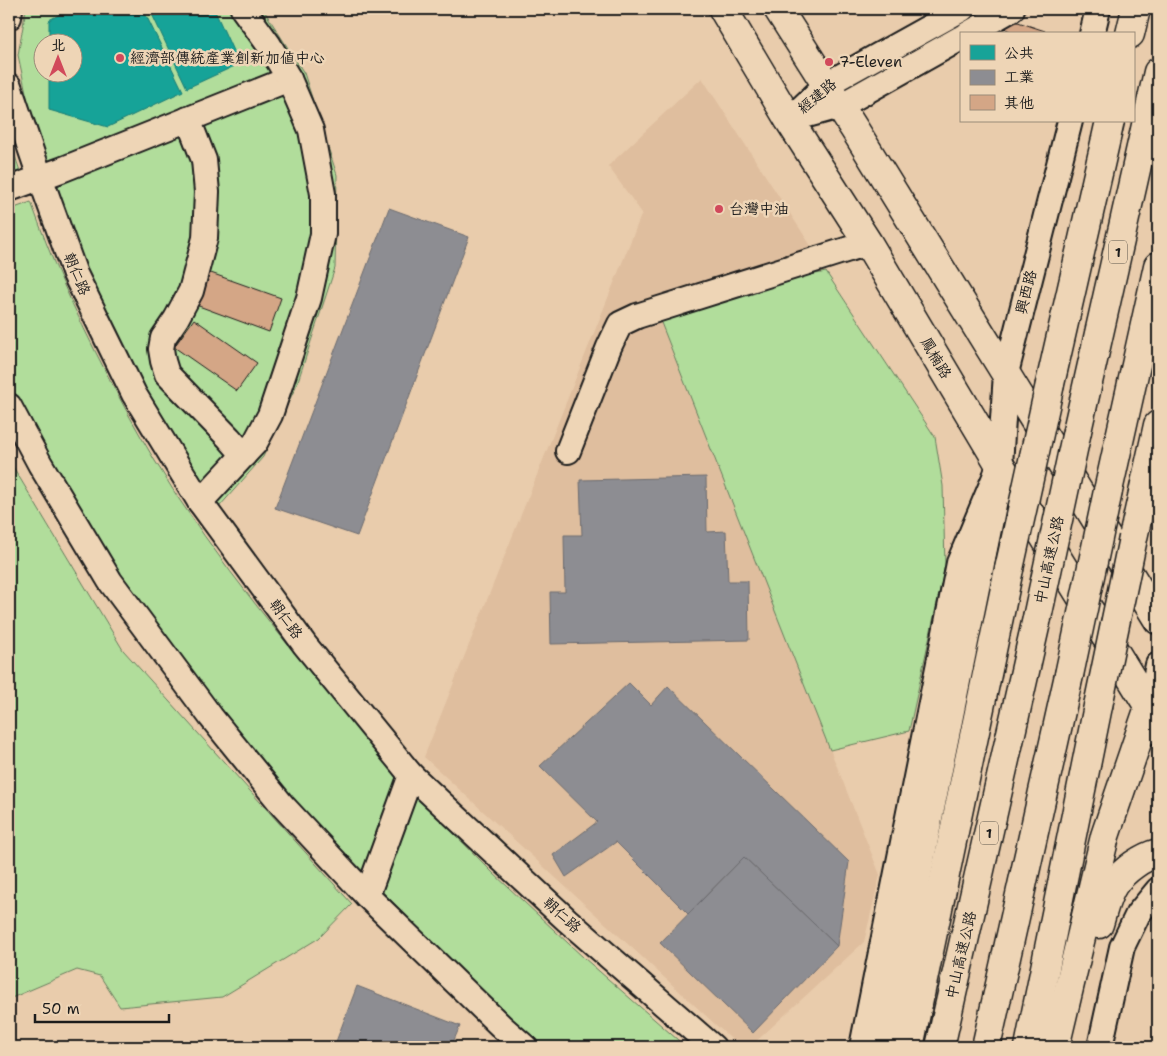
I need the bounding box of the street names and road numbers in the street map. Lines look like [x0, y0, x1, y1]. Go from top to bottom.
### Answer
street label: 經建路 [793, 74, 841, 118]
road number: 1 [1109, 240, 1127, 264]
street label: 朝仁路 [59, 249, 95, 299]
street label: 興西路 [1011, 268, 1041, 316]
street label: 鳳楠路 [916, 334, 956, 382]
street label: 中山高速公路 [1030, 514, 1068, 606]
street label: 朝仁路 [265, 595, 307, 643]
road number: 1 [980, 821, 998, 844]
street label: 朝仁路 [539, 893, 585, 937]
street label: 中山高速公路 [941, 909, 981, 1001]

